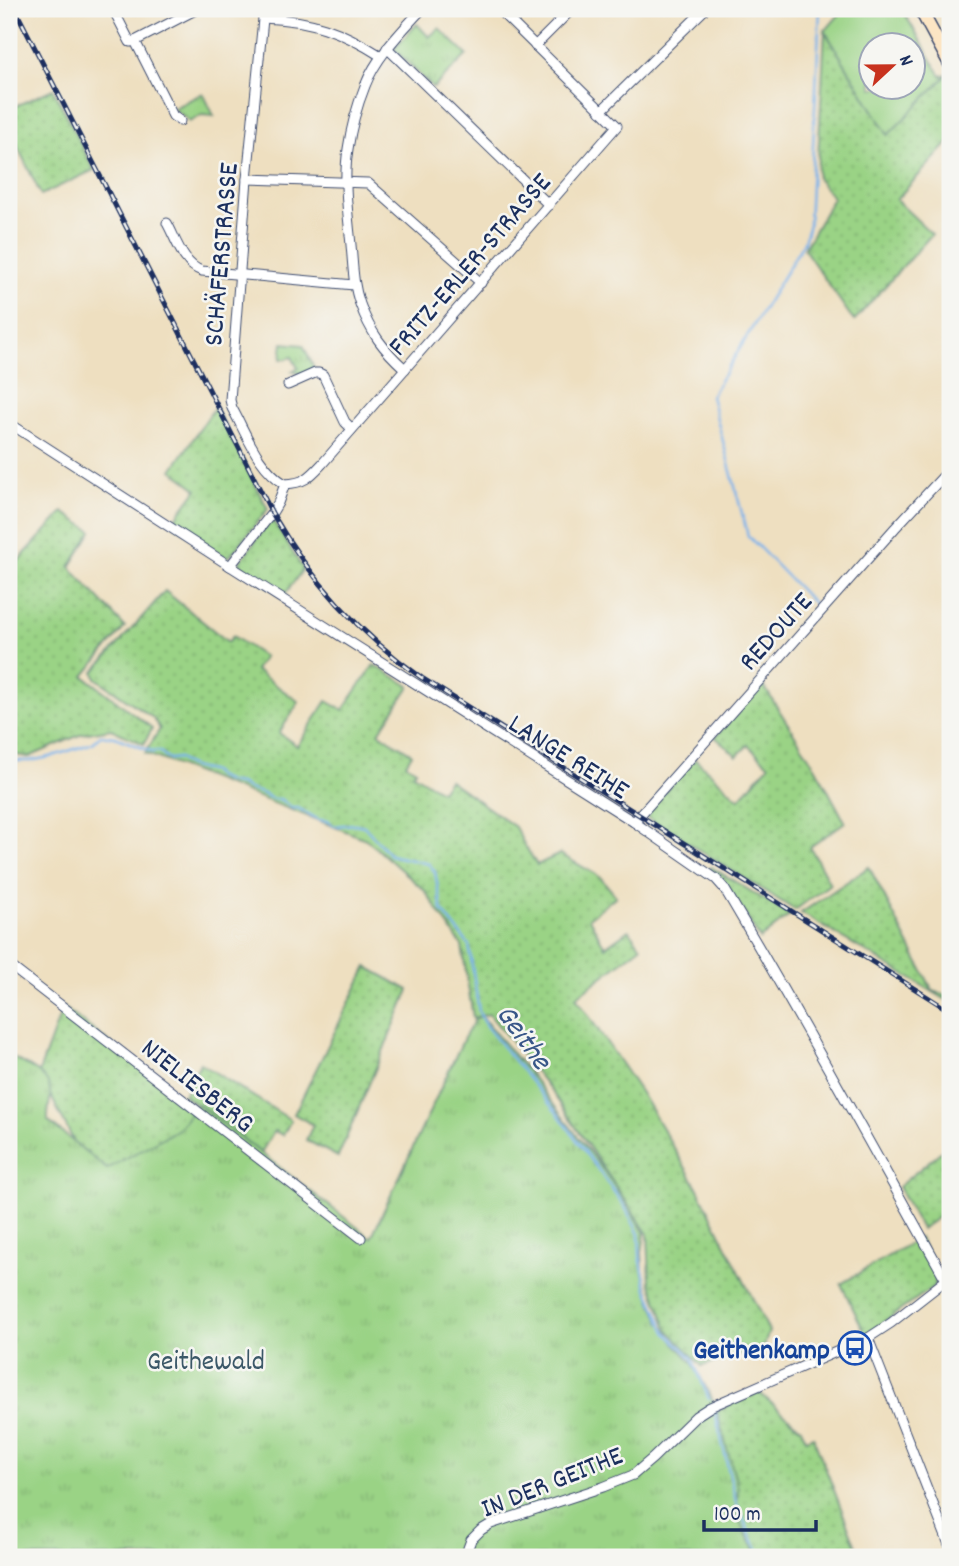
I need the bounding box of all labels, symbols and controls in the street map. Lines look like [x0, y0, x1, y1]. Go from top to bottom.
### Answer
north arrow [858, 32, 928, 102]
text: N [890, 52, 919, 70]
street label: SCHÄFERSTRASSE [196, 161, 252, 348]
street label: FRITZ-ERLER-STRASSE [381, 166, 563, 367]
street label: REDOUTE [731, 585, 824, 682]
street label: LANGE REIHE [499, 706, 636, 812]
water label: Geithe [483, 997, 561, 1082]
street label: NIELIESBERG [131, 1031, 261, 1145]
bus stop icon: Geithenkamp [836, 1329, 874, 1367]
place label: Geithenkamp [693, 1333, 830, 1373]
park label: Geithewald [147, 1344, 265, 1384]
street label: IN DER GEITHE [476, 1438, 630, 1531]
scale bar [704, 1489, 816, 1533]
text: 100 m [714, 1501, 761, 1531]

